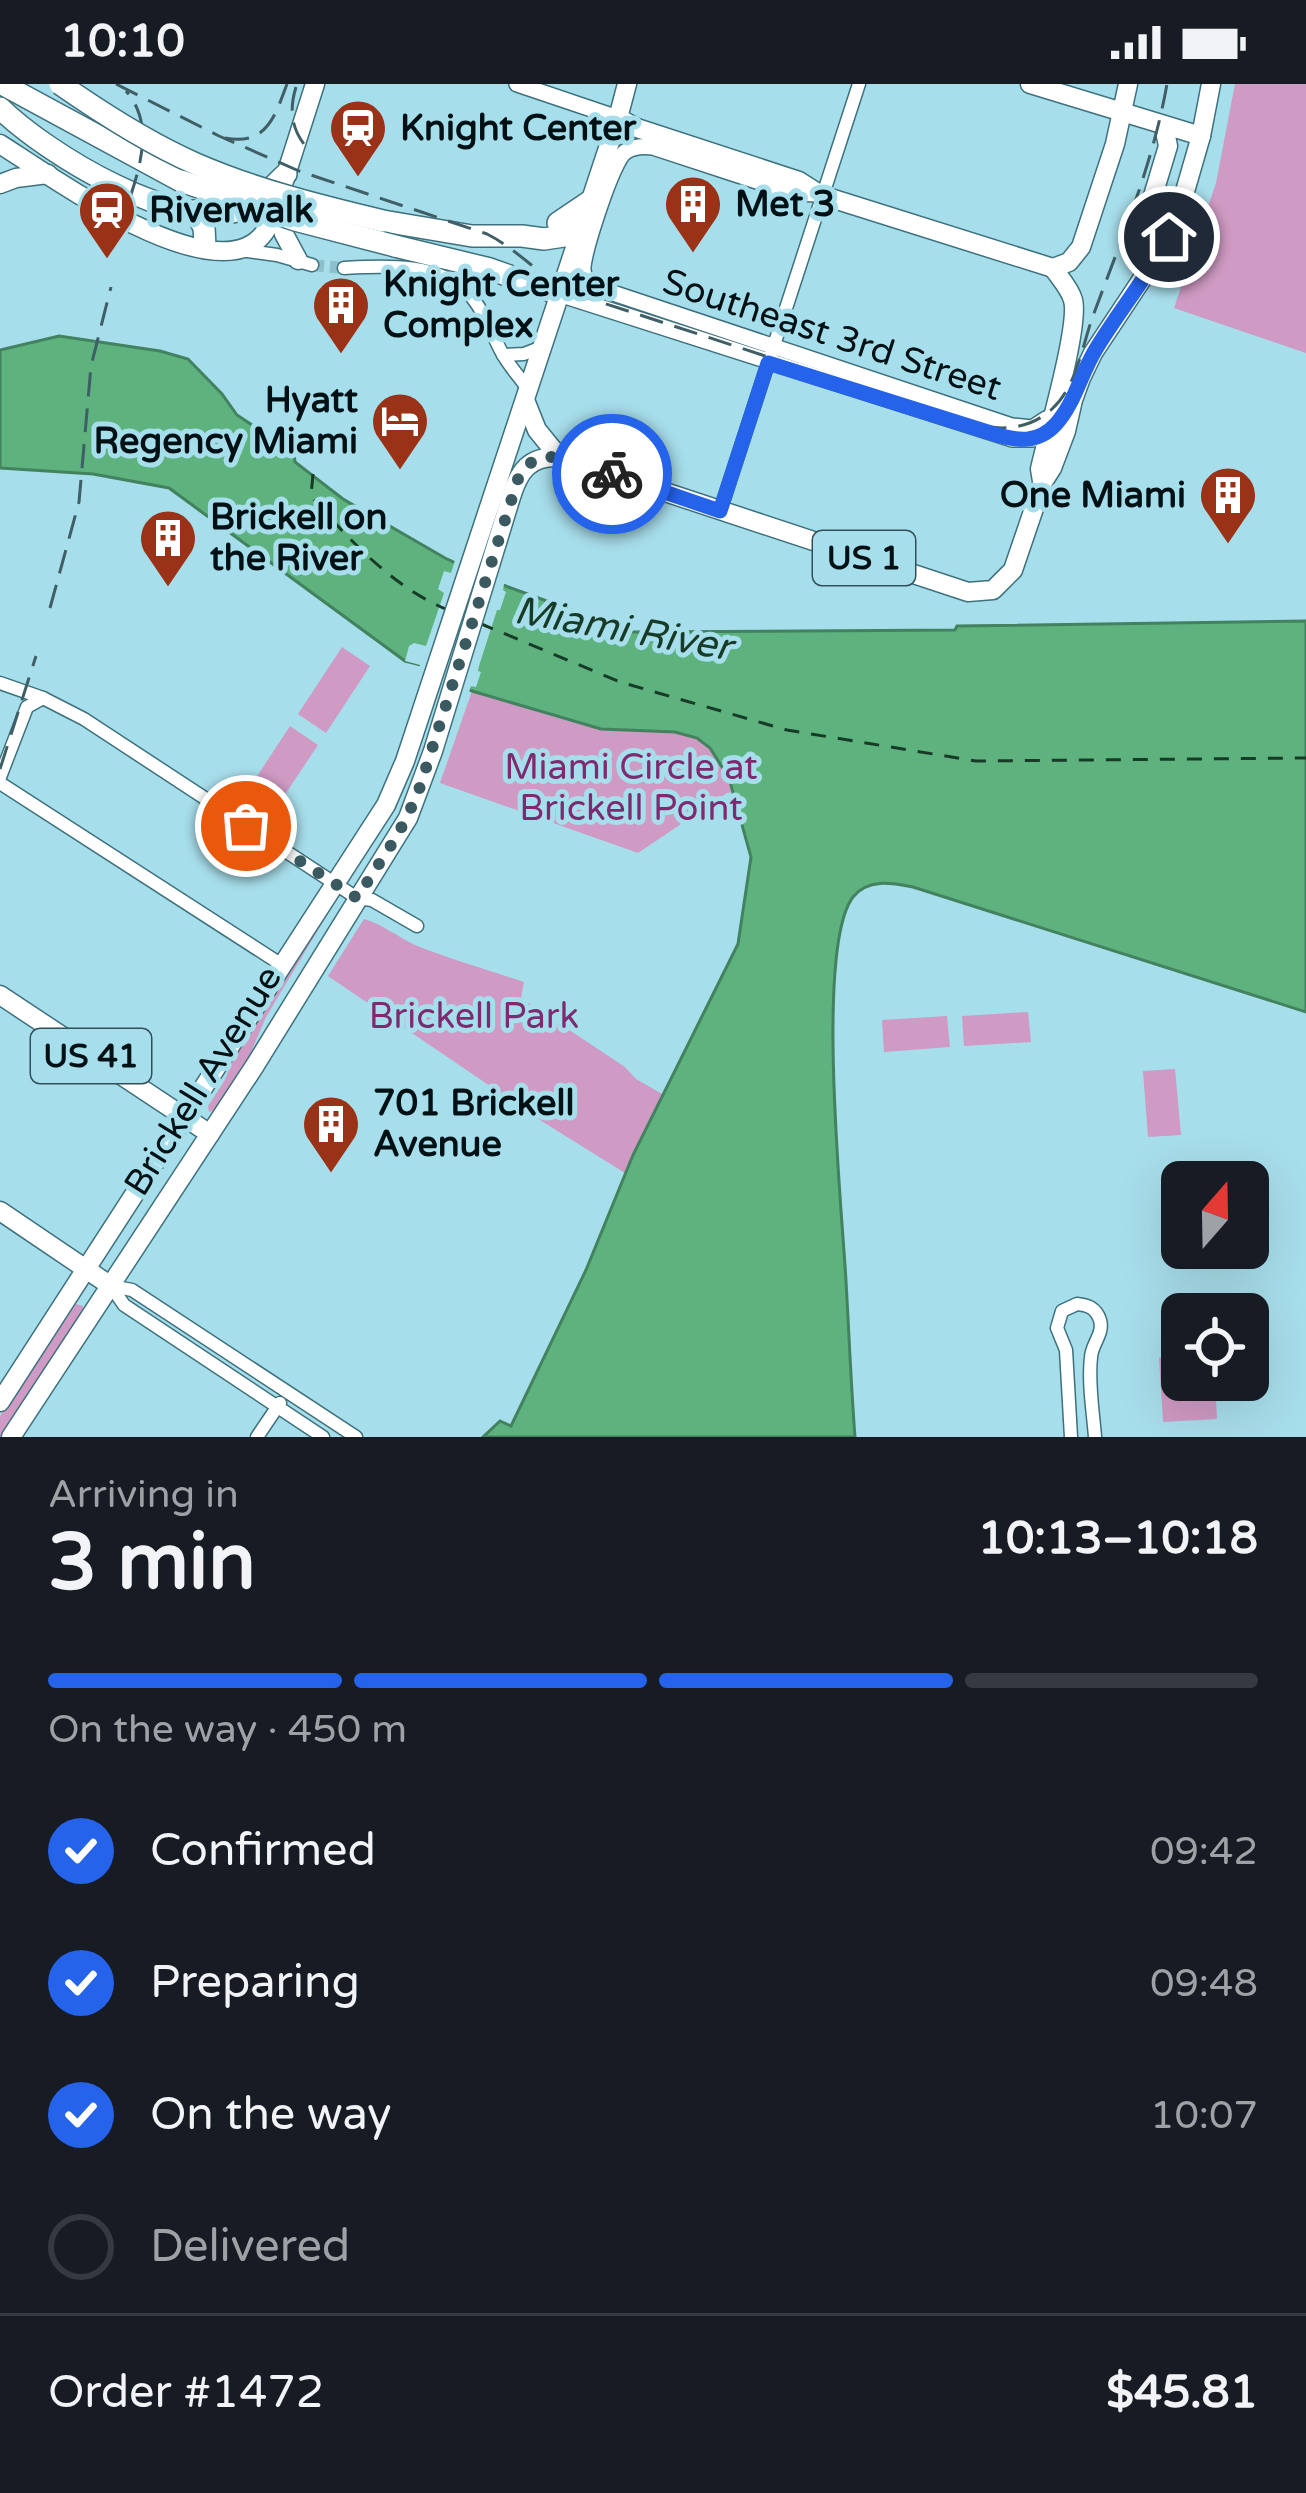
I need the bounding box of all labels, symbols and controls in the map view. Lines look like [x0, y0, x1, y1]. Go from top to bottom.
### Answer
text: 10:10 [60, 15, 185, 69]
station icon: Knight Center [327, 97, 389, 179]
place label: Knight Center [400, 107, 638, 150]
building icon: Met 3 [662, 173, 724, 255]
station icon: Riverwalk [76, 179, 138, 261]
place label: Met 3 [735, 183, 835, 226]
pin [1118, 186, 1220, 288]
place label: Riverwalk [149, 189, 314, 232]
icon: home [1136, 204, 1202, 270]
street label: Southeast 3rd Street [657, 260, 1007, 410]
place label: Knight Center Complex [383, 263, 621, 347]
building icon: Knight Center Complex [310, 274, 372, 356]
place label: Hyatt Regency Miami [93, 379, 358, 463]
hotel icon: Hyatt Regency Miami [369, 390, 431, 472]
courier [552, 414, 672, 534]
icon: bike [579, 441, 645, 507]
building icon: One Miami [1197, 464, 1259, 546]
place label: One Miami [1000, 474, 1186, 517]
place label: Brickell on the River [210, 496, 387, 580]
building icon: Brickell on the River [137, 507, 199, 589]
road number: US 1 [813, 531, 915, 585]
water label: Miami River [511, 587, 740, 672]
park label: Miami Circle at Brickell Point [504, 746, 758, 830]
pin [195, 775, 297, 877]
icon: bag [213, 793, 279, 859]
street label: Brickell Avenue [115, 958, 291, 1204]
park label: Brickell Park [369, 995, 579, 1038]
road number: US 41 [31, 1029, 151, 1083]
place label: 701 Brickell Avenue [373, 1082, 574, 1166]
building icon: 701 Brickell Avenue [300, 1093, 362, 1175]
north arrow [1161, 1161, 1269, 1269]
map controls [1161, 1161, 1269, 1401]
button: locate [1161, 1293, 1269, 1401]
text: Arriving in [48, 1471, 239, 1518]
text: 10:13–10:18 [978, 1512, 1258, 1566]
text: 3 min [48, 1516, 256, 1610]
text: On the way · 450 m [48, 1706, 407, 1753]
icon: check [48, 1818, 114, 1884]
text: Confirmed [150, 1824, 376, 1878]
text: 09:42 [1150, 1828, 1258, 1875]
icon: check [48, 1950, 114, 2016]
text: Preparing [150, 1956, 360, 2010]
text: 09:48 [1150, 1960, 1258, 2007]
icon: check [48, 2082, 114, 2148]
text: On the way [150, 2088, 391, 2142]
text: 10:07 [1150, 2092, 1258, 2139]
text: Delivered [150, 2220, 350, 2274]
text: Order #1472 [48, 2366, 324, 2420]
text: $45.81 [1106, 2366, 1258, 2420]

